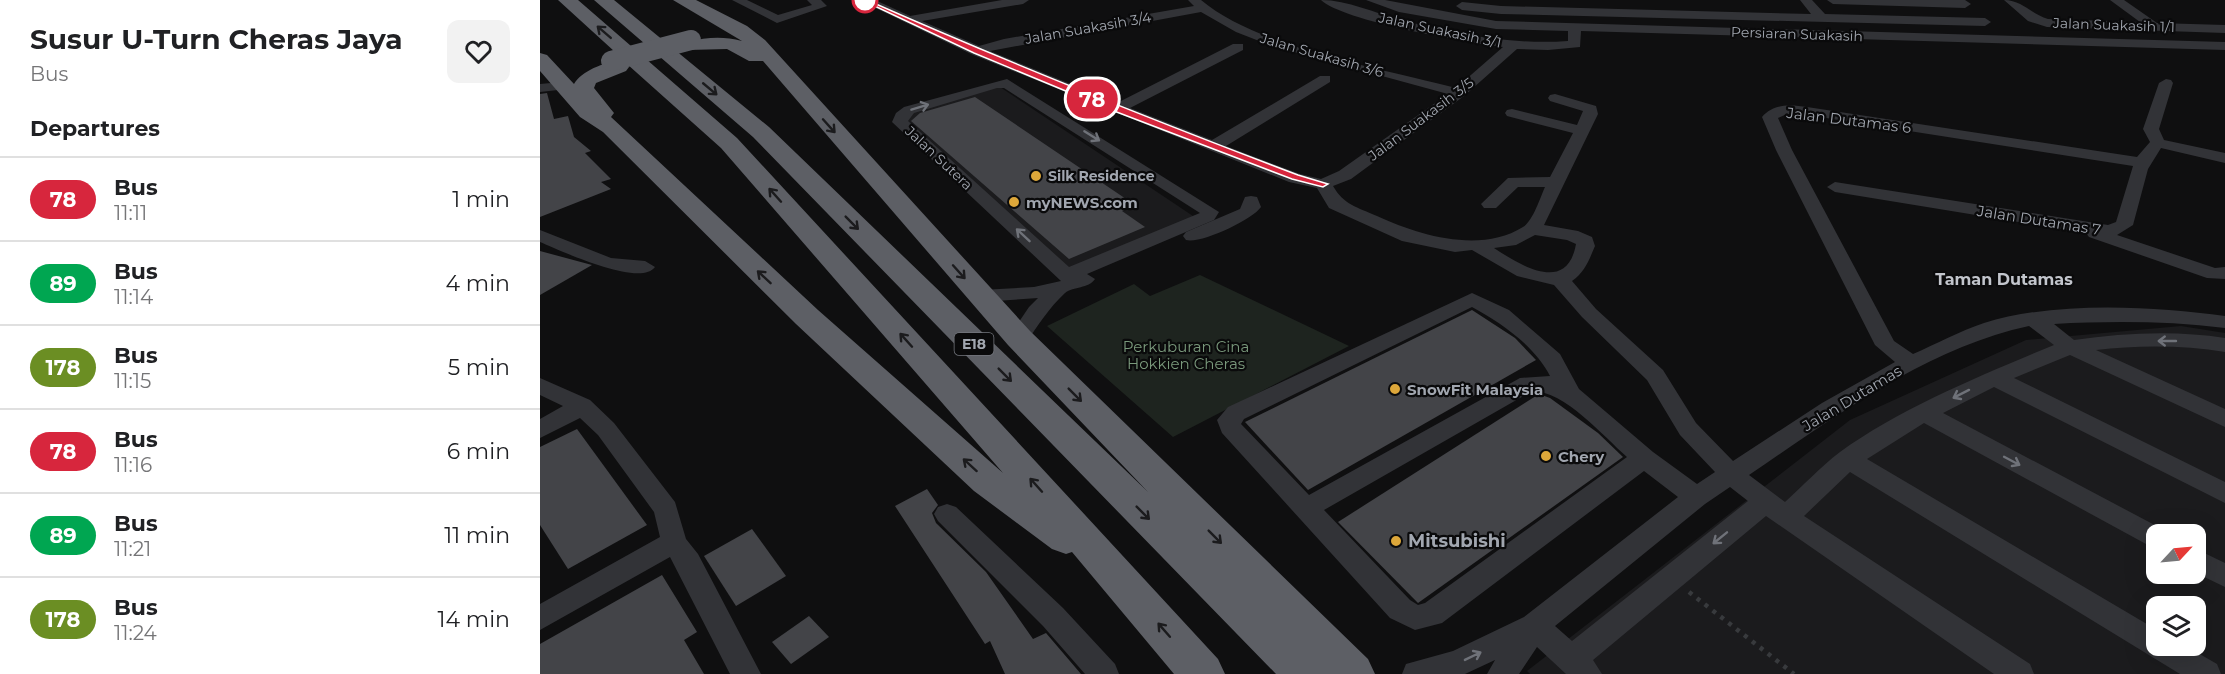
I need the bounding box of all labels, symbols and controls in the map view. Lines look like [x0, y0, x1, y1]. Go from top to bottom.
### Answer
unlabelled marker [852, 0, 878, 13]
street label: Jalan Suakasih 3/4 [1023, 8, 1153, 48]
street label: Jalan Suakasih 3/1 [1376, 8, 1503, 52]
street label: Jalan Suakasih 1/1 [2052, 14, 2175, 36]
button: heart [447, 20, 510, 83]
text: Susur U-Turn Cheras Jaya [30, 22, 403, 56]
street label: Persiaran Suakasih [1731, 23, 1863, 45]
one-way arrow [597, 25, 612, 39]
street label: Jalan Suakasih 3/6 [1257, 28, 1386, 81]
text: Bus [30, 62, 68, 86]
street label: Jalan Suakasih 3/5 [1364, 73, 1477, 165]
line badge: 78 [1065, 80, 1119, 118]
one-way arrow [702, 82, 717, 96]
text: 78 [1079, 87, 1105, 112]
one-way arrow [910, 101, 929, 112]
street label: Jalan Dutamas 6 [1785, 103, 1912, 137]
text: Departures [30, 115, 160, 142]
one-way arrow [822, 118, 836, 133]
street label: Jalan Sutera [901, 122, 976, 194]
one-way arrow [1084, 130, 1101, 143]
place label: Silk Residence [1048, 167, 1155, 185]
marker: Silk Residence [1029, 169, 1043, 183]
text: Bus [114, 174, 158, 201]
text: 1 min [452, 186, 510, 213]
text: 78 [50, 187, 76, 212]
one-way arrow [768, 188, 782, 203]
place label: myNEWS.com [1026, 193, 1138, 212]
marker: myNEWS.com [1007, 195, 1021, 209]
text: 11:11 [114, 201, 147, 225]
street label: Jalan Dutamas 7 [1975, 201, 2103, 239]
one-way arrow [844, 215, 859, 230]
one-way arrow [1016, 228, 1031, 242]
text: Bus [114, 258, 158, 285]
one-way arrow [952, 264, 966, 279]
one-way arrow [757, 269, 772, 284]
text: 4 min [446, 270, 510, 297]
district label: Taman Dutamas [1935, 270, 2073, 289]
text: 89 [49, 271, 77, 296]
text: 11:14 [114, 285, 153, 309]
one-way arrow [899, 333, 913, 348]
road number: E18 [954, 333, 994, 355]
one-way arrow [2157, 335, 2177, 347]
park label: Perkuburan Cina Hokkien Cheras [1123, 337, 1249, 373]
text: Bus [114, 342, 158, 369]
text: 5 min [448, 354, 510, 381]
text: 178 [46, 355, 80, 380]
street label: Jalan Dutamas [1798, 361, 1905, 436]
one-way arrow [997, 367, 1012, 382]
text: 11:15 [114, 369, 151, 393]
place label: SnowFit Malaysia [1407, 380, 1543, 399]
marker: SnowFit Malaysia [1388, 382, 1402, 396]
one-way arrow [1068, 387, 1082, 402]
one-way arrow [1953, 389, 1971, 400]
text: Bus [114, 426, 158, 453]
text: 6 min [447, 438, 510, 465]
text: 78 [50, 439, 76, 464]
place label: Chery [1558, 447, 1605, 466]
marker: Chery [1539, 449, 1553, 463]
text: 11:16 [114, 453, 152, 477]
one-way arrow [2003, 455, 2020, 467]
one-way arrow [962, 458, 977, 472]
one-way arrow [1029, 478, 1043, 493]
one-way arrow [1136, 505, 1151, 520]
text: Bus [114, 510, 158, 537]
text: 11 min [444, 522, 510, 549]
text: 89 [49, 523, 77, 548]
north arrow [2146, 524, 2206, 584]
map controls [2146, 524, 2206, 656]
one-way arrow [1208, 529, 1223, 544]
place label: Mitsubishi [1408, 530, 1506, 552]
one-way arrow [1713, 531, 1728, 545]
marker: Mitsubishi [1389, 534, 1403, 548]
text: 11:21 [114, 537, 151, 561]
text: Bus [114, 594, 158, 621]
button: layers [2146, 596, 2206, 656]
text: 14 min [438, 606, 510, 633]
text: 178 [46, 607, 80, 632]
text: 11:24 [114, 621, 157, 645]
one-way arrow [1157, 622, 1170, 638]
one-way arrow [1463, 650, 1481, 661]

